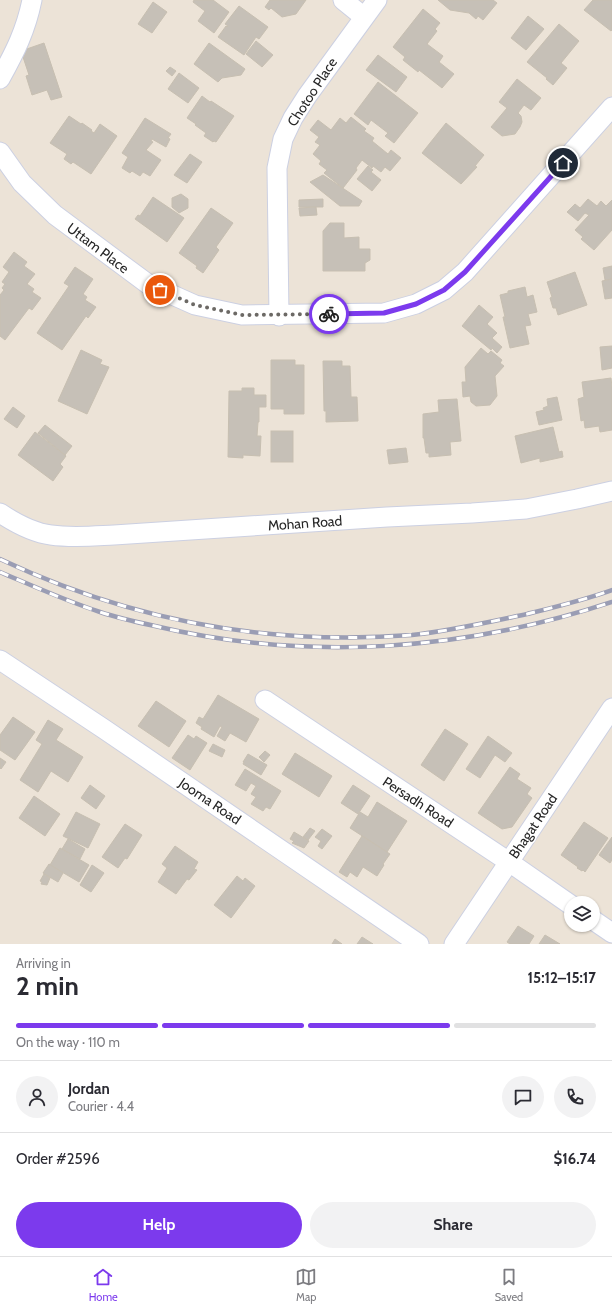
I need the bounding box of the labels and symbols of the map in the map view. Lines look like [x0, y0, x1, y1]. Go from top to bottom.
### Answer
street label: Chotoo Place [283, 54, 341, 130]
pin [546, 146, 580, 180]
street label: Uttam Place [63, 219, 133, 277]
pin [143, 273, 177, 307]
courier [309, 294, 349, 334]
street label: Mohan Road [267, 511, 343, 535]
street label: Persadh Road [379, 772, 457, 832]
street label: Jooma Road [175, 773, 245, 828]
street label: Bhagat Road [505, 790, 561, 862]

